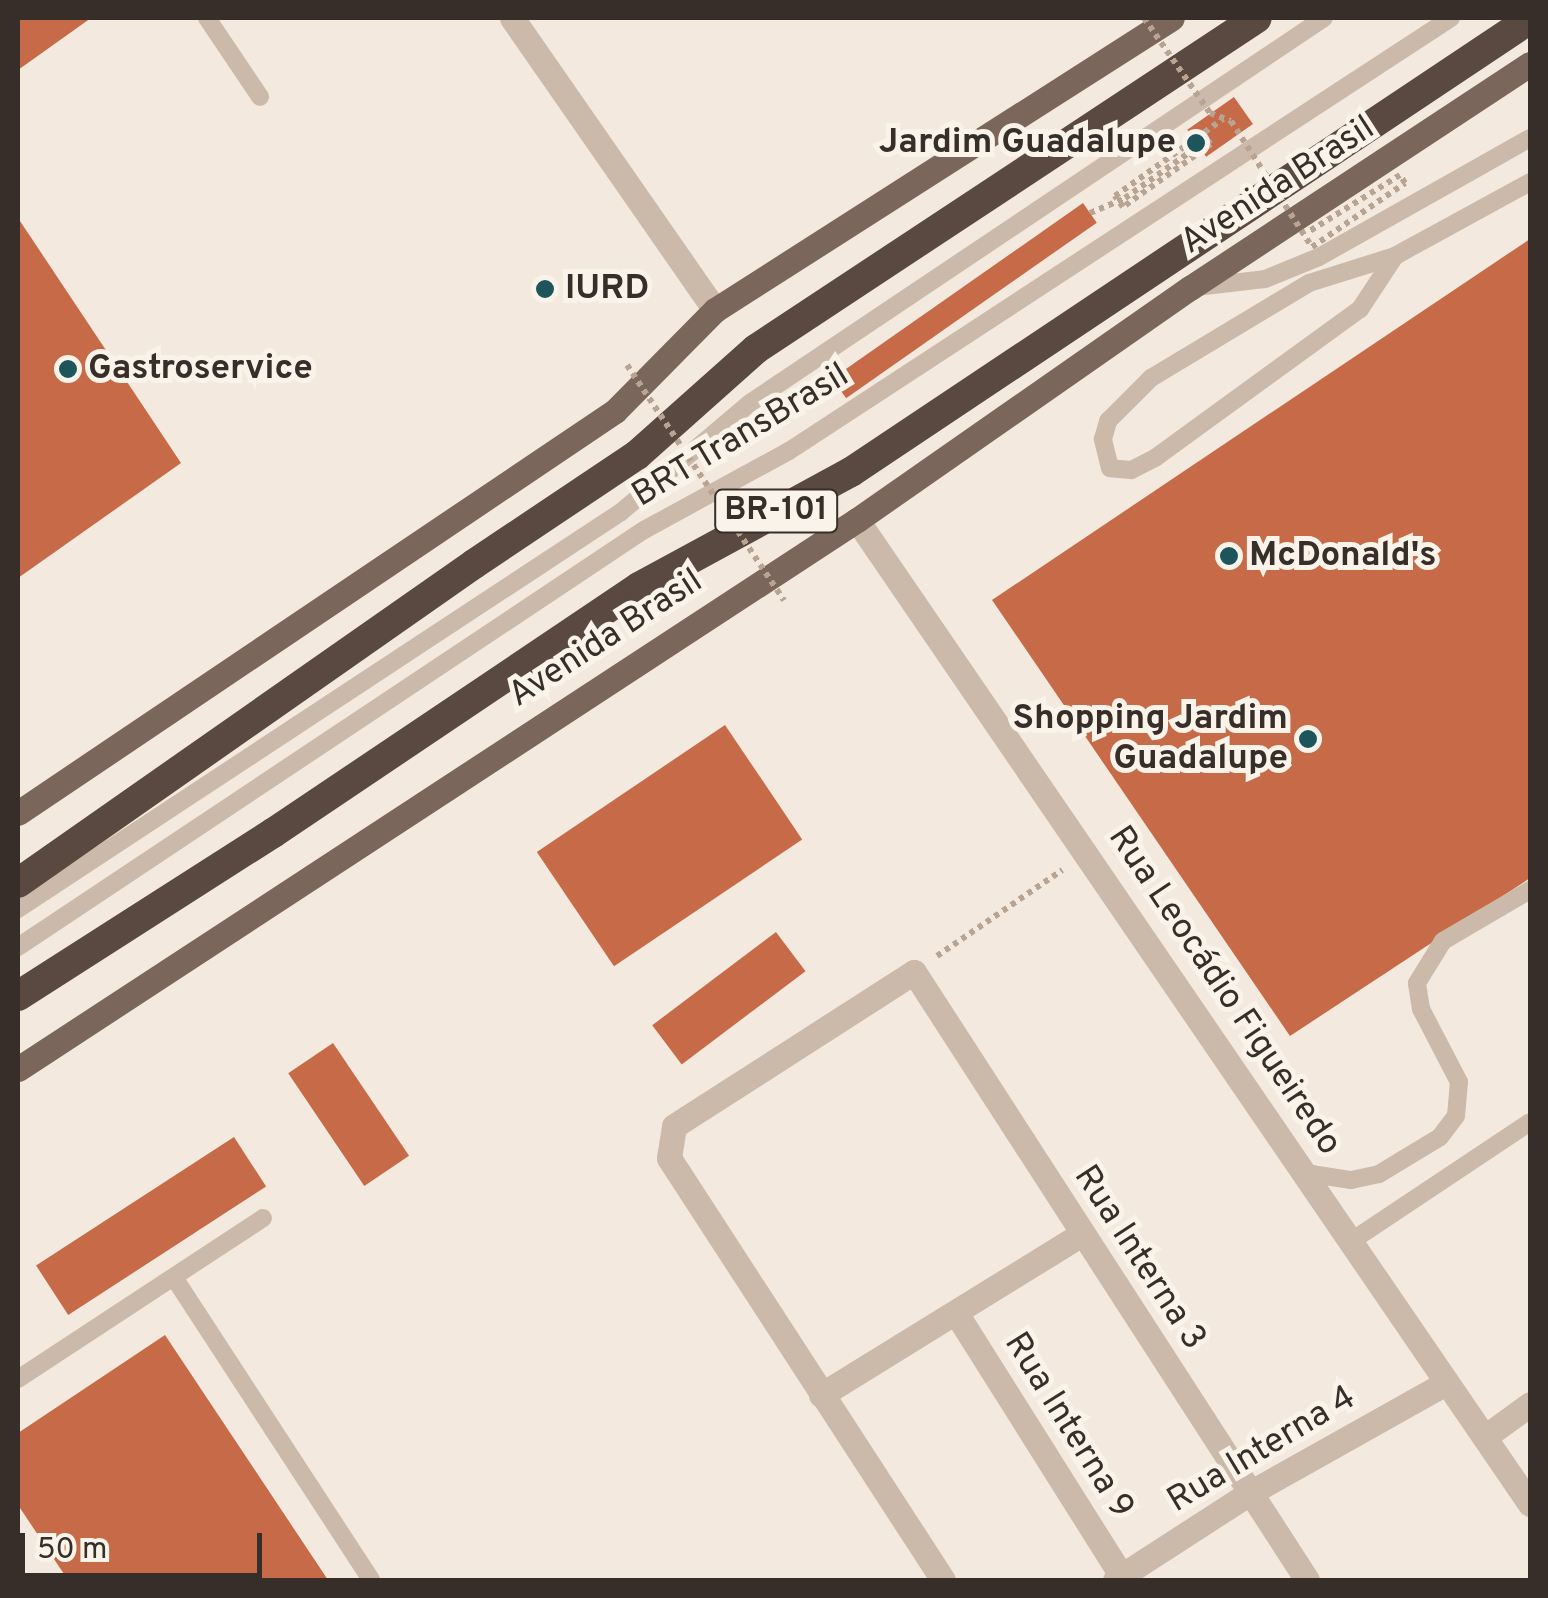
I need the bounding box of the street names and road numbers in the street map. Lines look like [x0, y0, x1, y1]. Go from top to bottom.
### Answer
street label: Avenida Brasil [1173, 108, 1383, 264]
street label: BRT TransBrasil [624, 354, 858, 518]
road number: BR-101 [714, 484, 838, 538]
street label: Avenida Brasil [501, 561, 711, 717]
street label: Rua Leocádio Figueiredo [1098, 819, 1350, 1163]
street label: Rua Interna 3 [1064, 1158, 1214, 1358]
street label: Rua Interna 9 [994, 1325, 1142, 1527]
street label: Rua Interna 4 [1160, 1377, 1364, 1523]

